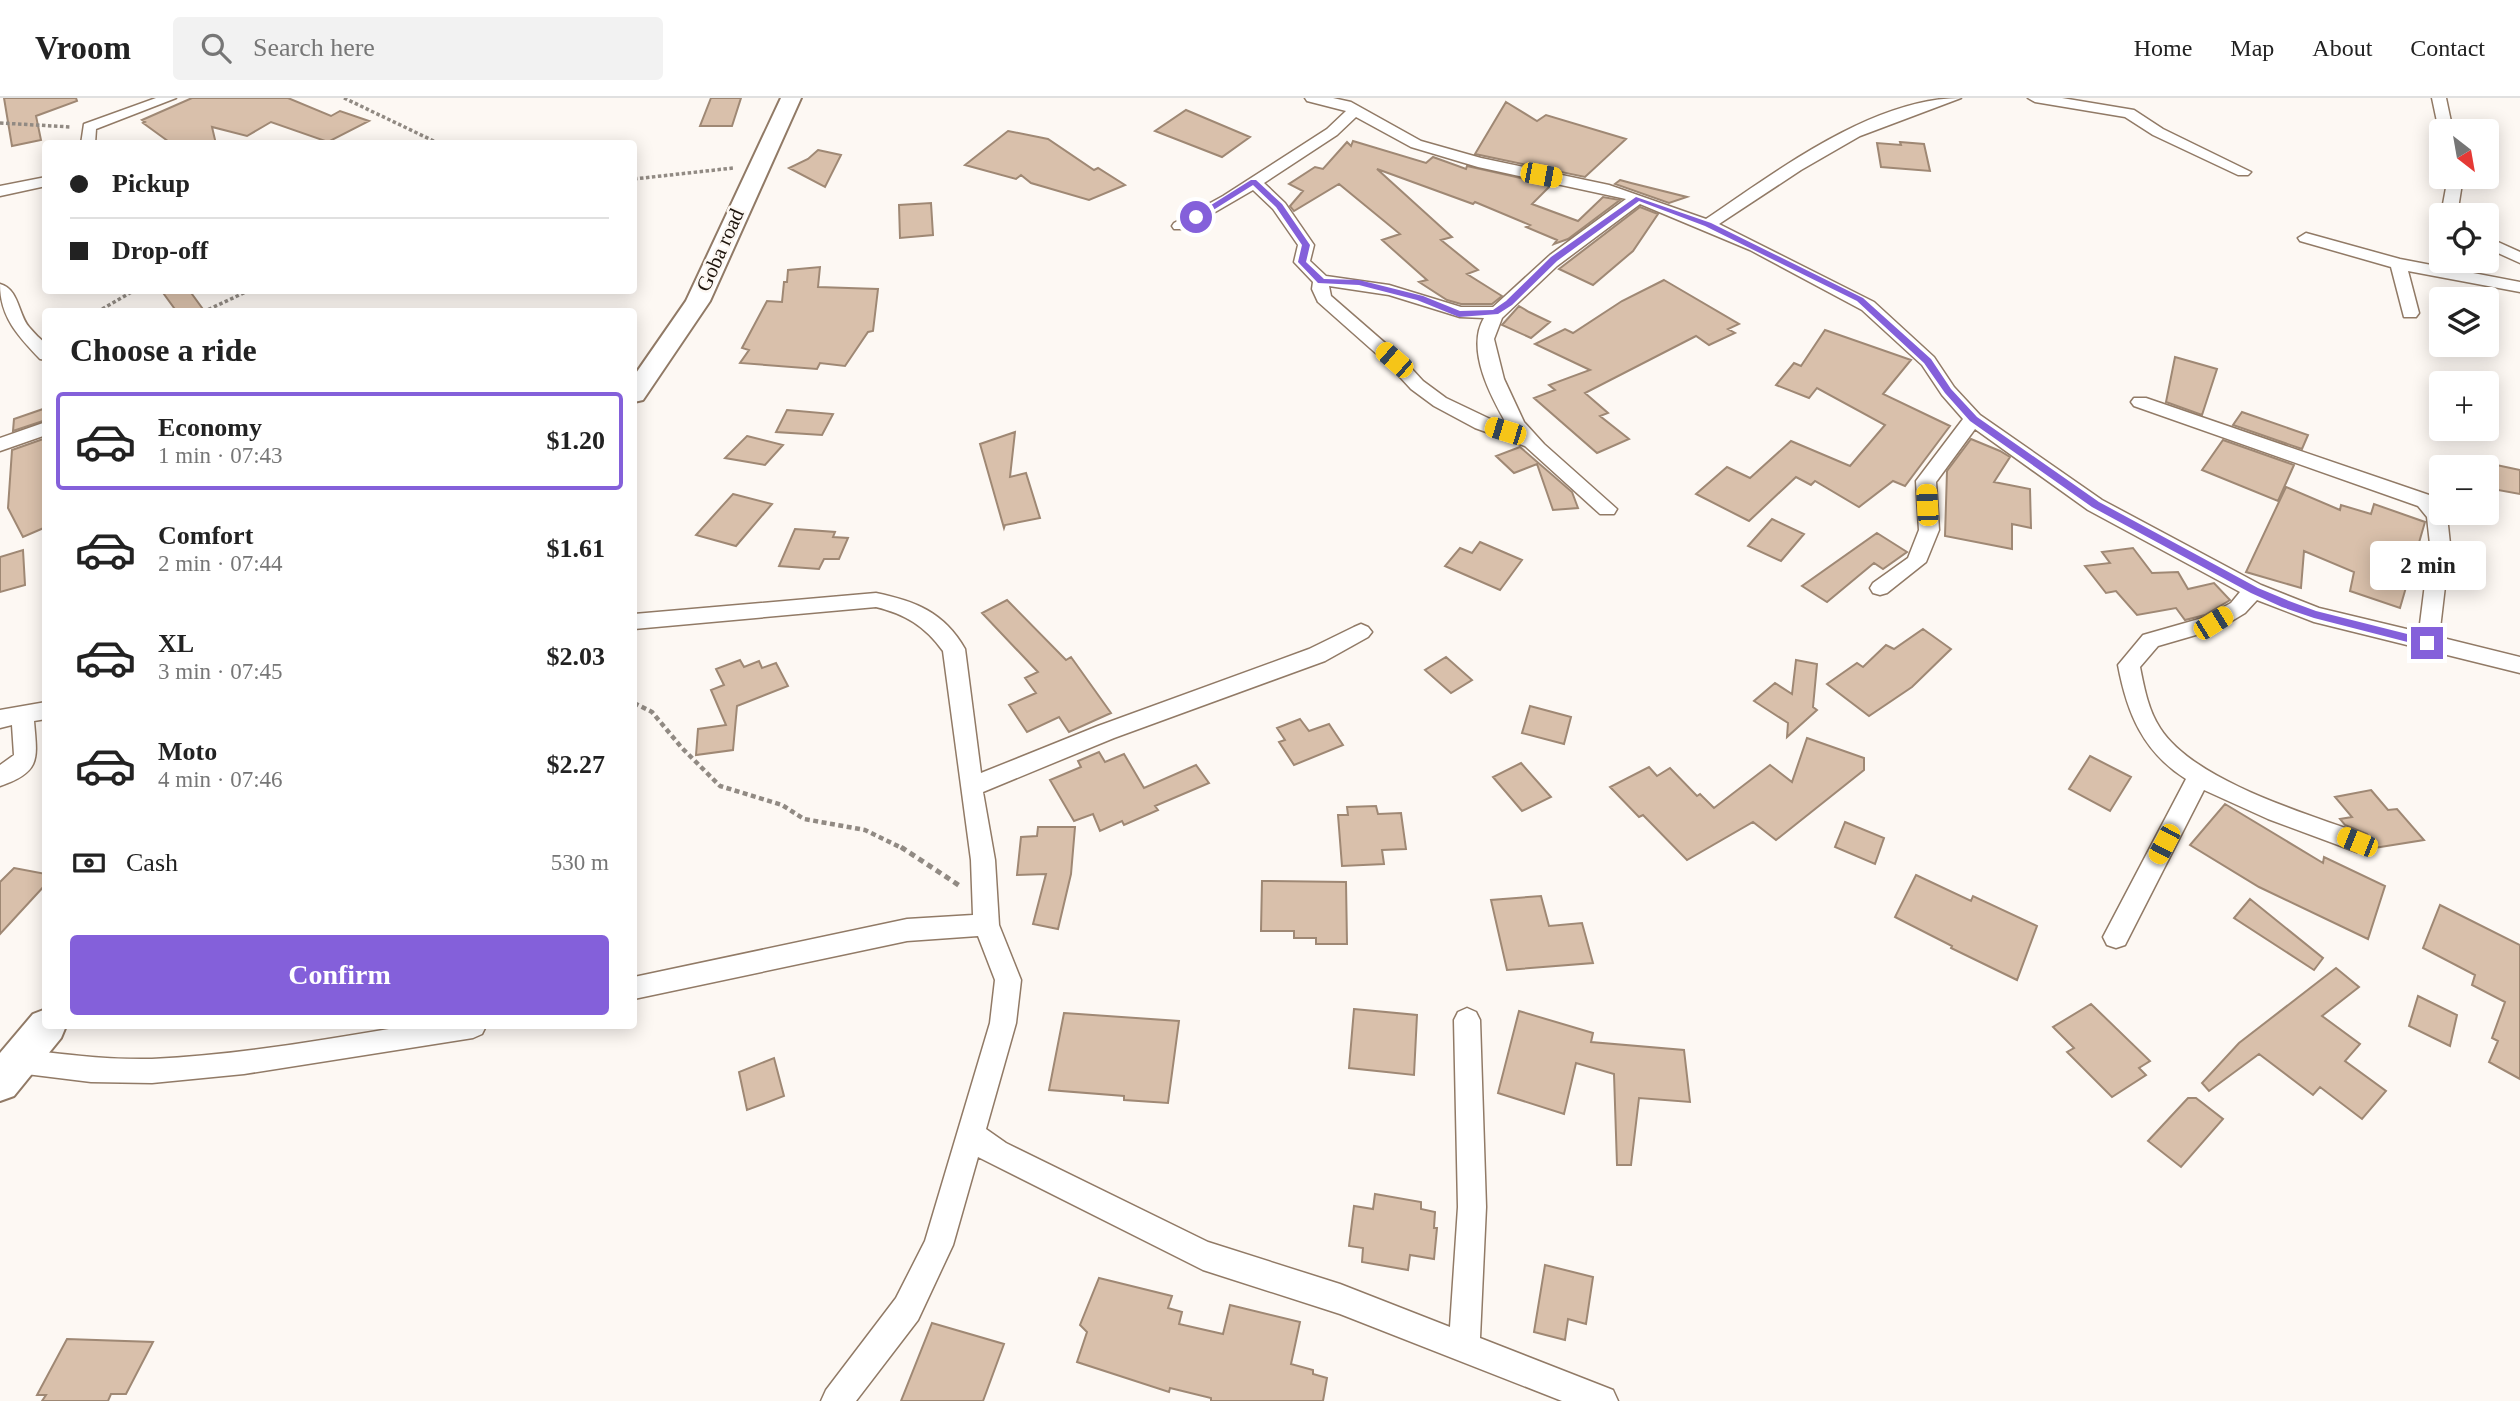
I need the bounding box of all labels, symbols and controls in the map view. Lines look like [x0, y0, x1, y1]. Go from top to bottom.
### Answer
search box [173, 17, 663, 80]
icon: search [197, 29, 235, 67]
text: Vroom [35, 30, 131, 66]
text: Search here [253, 33, 375, 62]
text: Home [2134, 35, 2192, 61]
text: Map [2230, 35, 2274, 61]
text: About [2312, 35, 2372, 61]
text: Contact [2410, 35, 2485, 61]
north arrow [2429, 119, 2499, 189]
map controls [2429, 119, 2499, 525]
car [1519, 161, 1564, 189]
text: Pickup [112, 169, 190, 198]
route start [1180, 201, 1212, 233]
button: locate [2429, 203, 2499, 273]
street label: Goba road [691, 204, 749, 295]
text: Drop-off [112, 236, 208, 265]
button: layers [2429, 287, 2499, 357]
text: Choose a ride [70, 332, 257, 368]
car [1372, 338, 1417, 382]
button: + [2429, 371, 2499, 441]
icon: car [74, 410, 137, 473]
text: Economy [158, 413, 262, 442]
car [1482, 415, 1529, 447]
text: $1.20 [547, 426, 605, 455]
text: 1 min · 07:43 [158, 443, 283, 468]
button: − [2429, 455, 2499, 525]
car [1916, 483, 1939, 527]
icon: car [74, 518, 137, 581]
text: Comfort [158, 521, 253, 550]
text: $1.61 [547, 534, 605, 563]
callout: 2 min [2369, 542, 2485, 590]
text: 2 min · 07:44 [158, 551, 283, 576]
text: 2 min [2400, 553, 2456, 578]
car [2190, 603, 2237, 643]
icon: car [74, 626, 137, 689]
route end [2411, 627, 2443, 659]
text: XL [158, 629, 194, 658]
text: $2.03 [547, 642, 605, 671]
text: 3 min · 07:45 [158, 659, 283, 684]
icon: car [74, 734, 137, 797]
text: Moto [158, 737, 217, 766]
text: $2.27 [547, 750, 605, 779]
text: 4 min · 07:46 [158, 767, 283, 792]
car [2145, 821, 2184, 867]
car [2334, 824, 2381, 860]
icon: cash [70, 844, 108, 882]
text: Cash [126, 848, 178, 877]
text: 530 m [551, 850, 609, 875]
button: Confirm [70, 935, 609, 1015]

